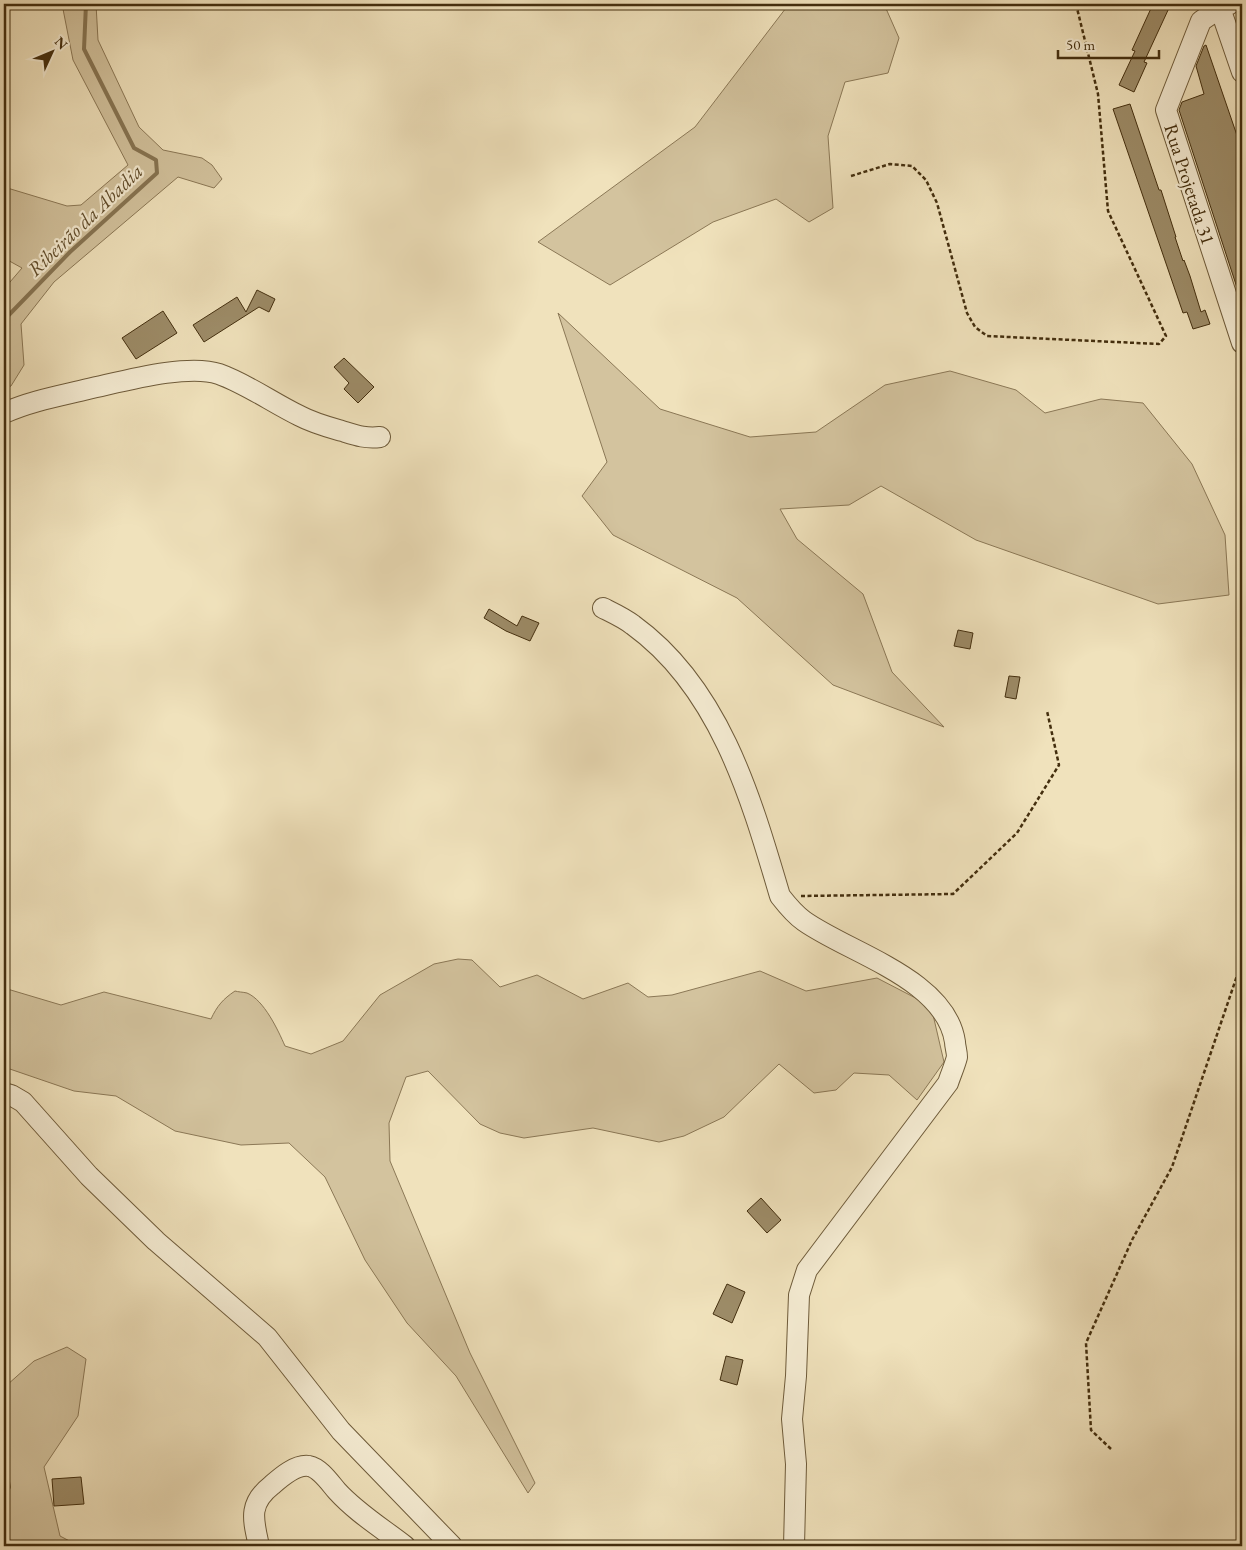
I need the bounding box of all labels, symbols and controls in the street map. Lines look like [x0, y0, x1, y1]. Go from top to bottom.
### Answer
north arrow [28, 28, 78, 78]
scale bar [1058, 28, 1160, 60]
text: N [51, 33, 72, 54]
text: 50 m [1066, 35, 1095, 54]
street label: Rua Projetada 31 [1158, 121, 1221, 248]
water label: Ribeirão da Abadia [22, 158, 148, 282]

